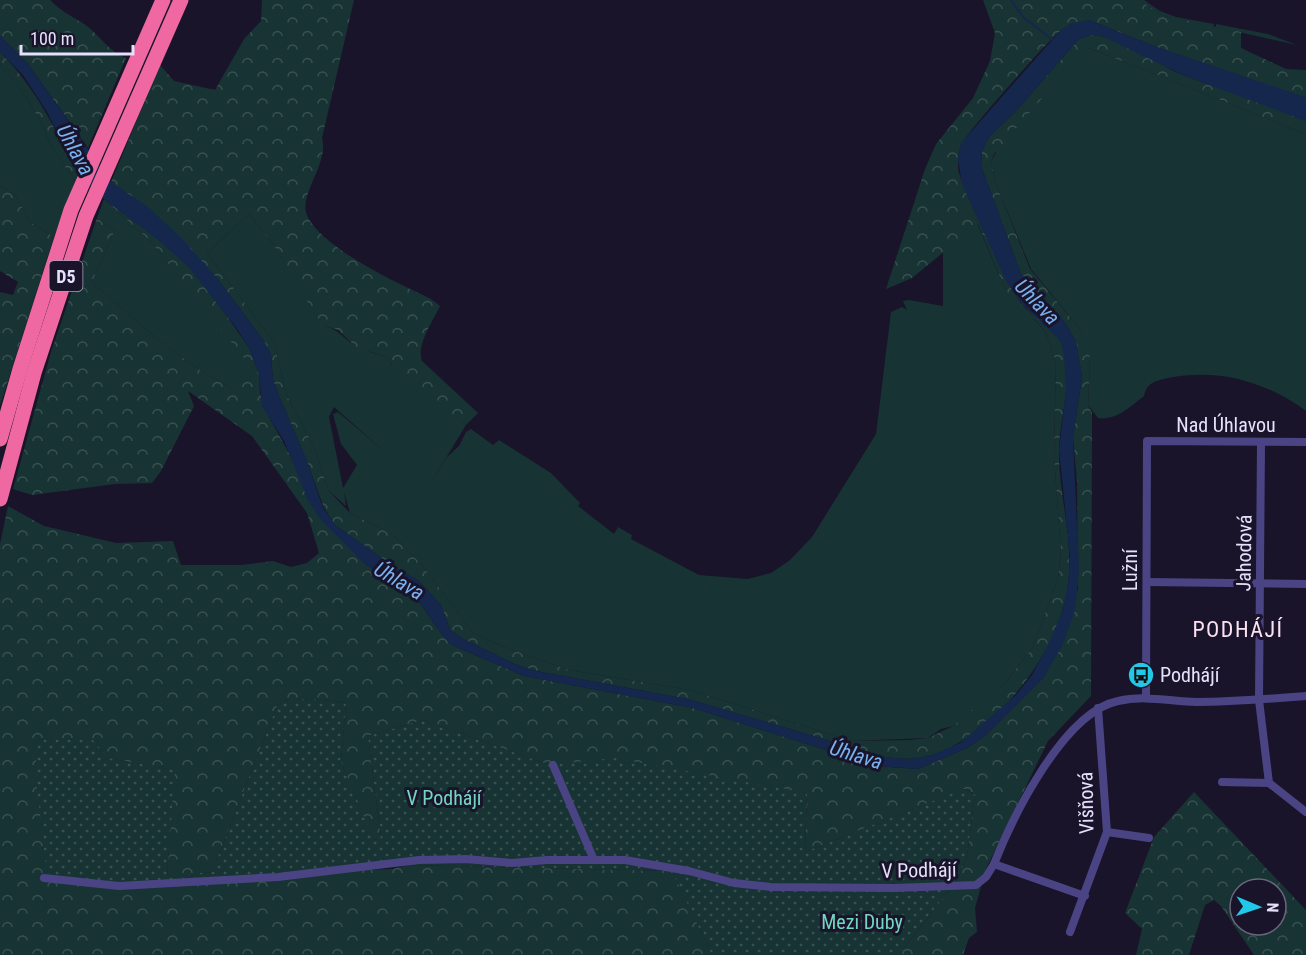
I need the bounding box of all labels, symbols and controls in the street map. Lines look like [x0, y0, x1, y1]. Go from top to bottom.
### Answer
scale bar [21, 18, 134, 56]
text: 100 m [30, 28, 74, 49]
water label: Úhlava [51, 121, 99, 179]
road number: D5 [50, 261, 82, 291]
water label: Úhlava [1010, 274, 1064, 330]
street label: Nad Úhlavou [1176, 413, 1276, 437]
street label: Jahodová [1231, 514, 1257, 592]
street label: Lužní [1118, 548, 1142, 591]
water label: Úhlava [370, 557, 428, 605]
district label: PODHÁJÍ [1192, 617, 1284, 642]
bus stop icon: Podhájí [1126, 660, 1156, 690]
place label: Podhájí [1160, 663, 1221, 687]
water label: Úhlava [827, 736, 885, 774]
street label: Višňová [1073, 772, 1099, 834]
park label: V Podhájí [406, 786, 483, 810]
street label: V Podhájí [881, 857, 958, 883]
north arrow [1228, 877, 1288, 937]
text: N [1263, 902, 1282, 913]
park label: Mezi Duby [821, 910, 903, 934]

